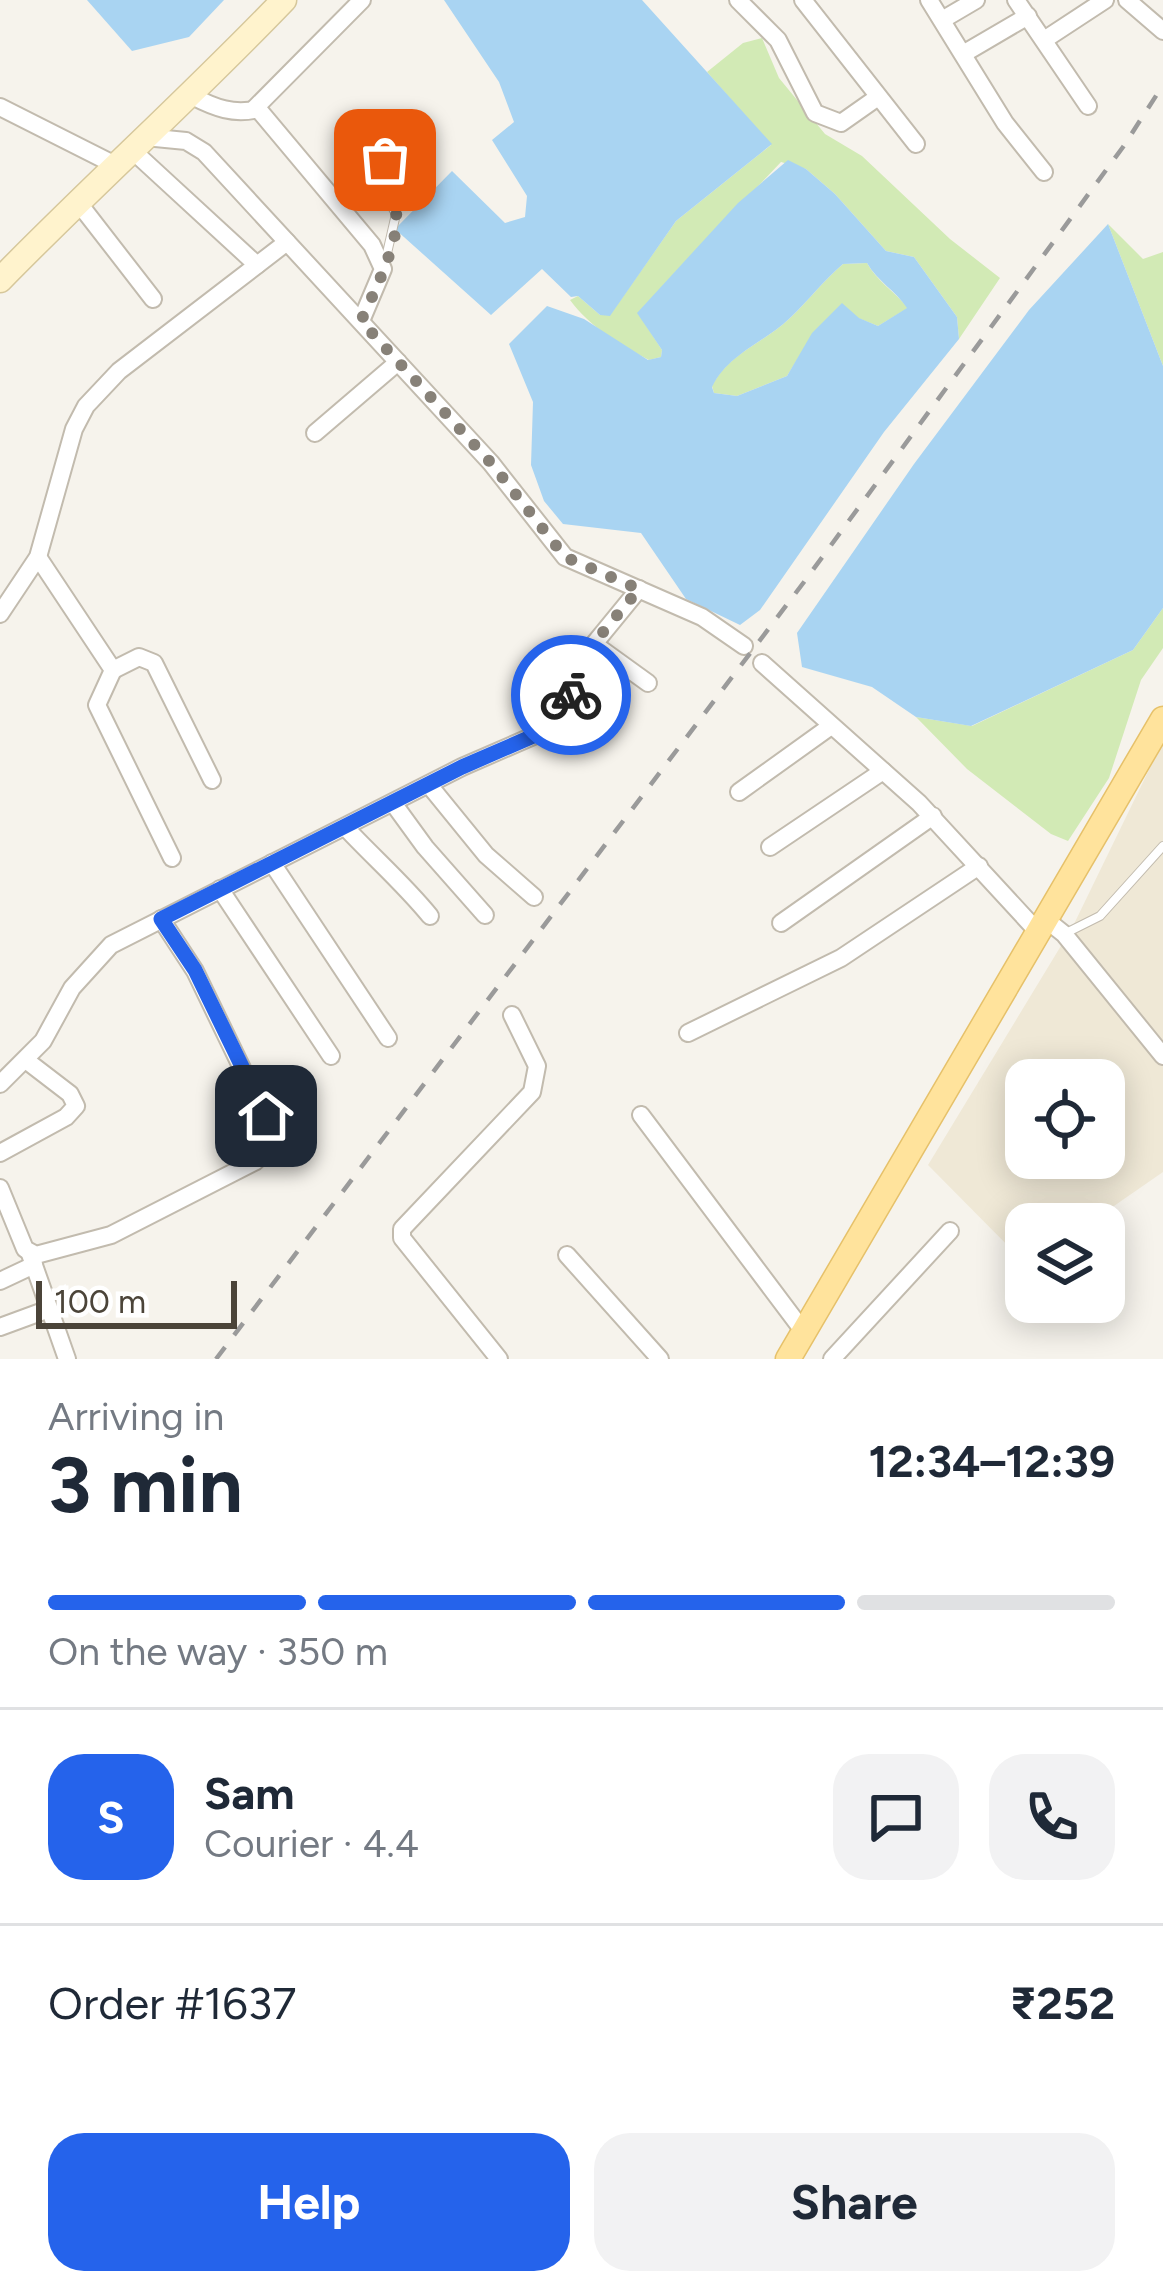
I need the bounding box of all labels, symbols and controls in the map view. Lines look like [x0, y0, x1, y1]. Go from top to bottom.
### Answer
pin [334, 109, 436, 211]
icon: bag [352, 127, 418, 193]
courier [511, 635, 631, 755]
icon: bike [538, 662, 604, 728]
map controls [1005, 1059, 1125, 1323]
button: locate [1005, 1059, 1125, 1179]
pin [215, 1065, 317, 1167]
icon: home [233, 1083, 299, 1149]
button: layers [1005, 1203, 1125, 1323]
scale bar [36, 1275, 237, 1328]
text: 100 m [54, 1282, 146, 1321]
text: Arriving in [48, 1393, 224, 1440]
text: 12:34–12:39 [868, 1434, 1115, 1488]
text: 3 min [48, 1438, 243, 1532]
text: On the way · 350 m [48, 1628, 388, 1675]
button: chat [833, 1754, 959, 1880]
button: phone [989, 1754, 1115, 1880]
text: Sam [204, 1766, 295, 1820]
text: S [97, 1790, 125, 1844]
text: Courier · 4.4 [204, 1820, 419, 1867]
text: Order #1637 [48, 1976, 296, 2030]
text: ₹252 [1010, 1976, 1115, 2030]
button: Help [48, 2133, 570, 2271]
button: Share [594, 2133, 1115, 2271]

